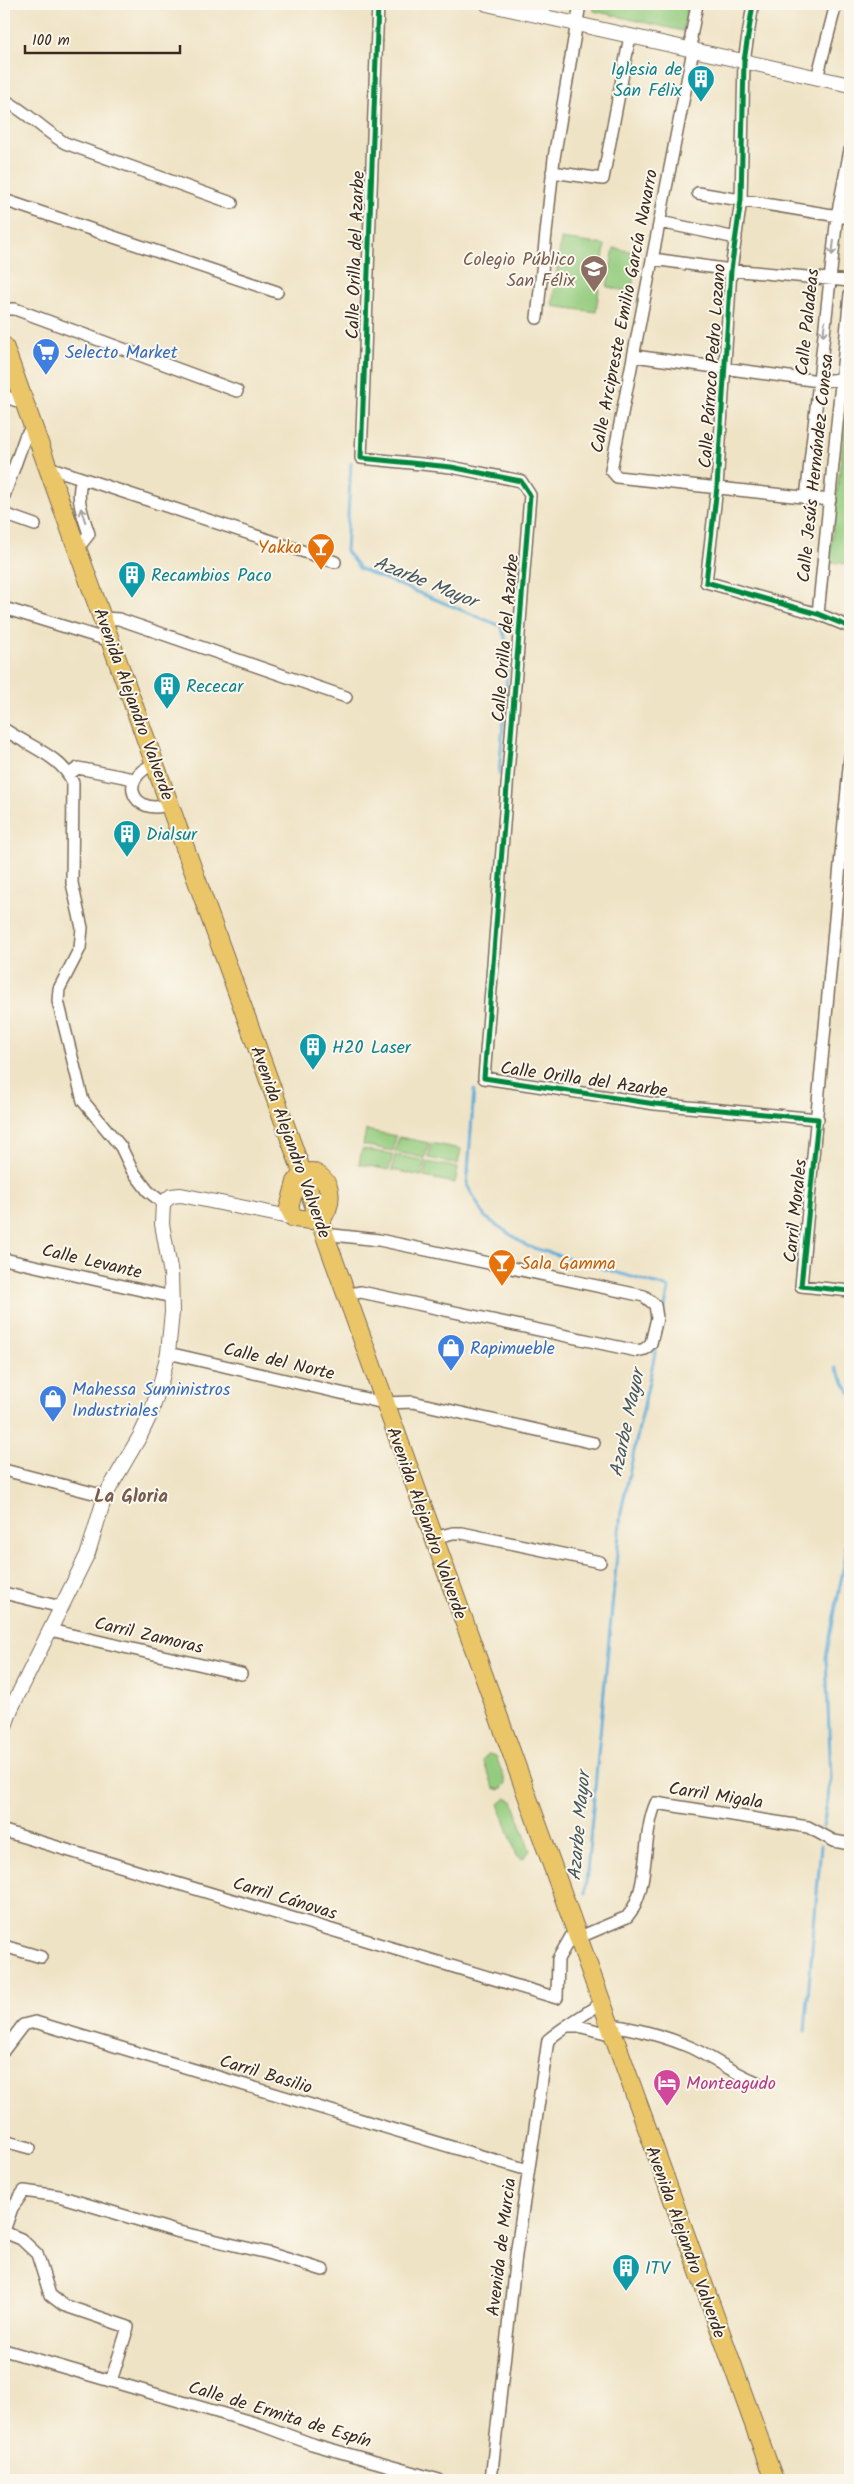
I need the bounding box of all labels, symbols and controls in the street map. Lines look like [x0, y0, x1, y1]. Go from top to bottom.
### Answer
scale bar [25, 22, 180, 54]
text: 100 m [32, 29, 70, 53]
place label: Iglesia de San Félix [611, 56, 682, 106]
building icon: Iglesia de San Félix [686, 64, 716, 103]
street label: Calle Arcipreste Emilio García Navarro [584, 167, 667, 456]
street label: Calle Orilla del Azarbe [339, 170, 374, 340]
one-way arrow [828, 240, 838, 256]
place label: Colegio Público San Félix [463, 246, 575, 296]
school or university icon: Colegio Público San Félix [579, 254, 609, 293]
street label: Calle Párroco Pedro Lozano [692, 263, 735, 470]
street label: Calle Paladeas [788, 267, 829, 377]
one-way arrow [819, 321, 829, 337]
supermarket icon: Selecto Market [31, 337, 61, 376]
place label: Selecto Market [65, 339, 179, 368]
street label: Calle Jesús Hernández Conesa [790, 352, 843, 584]
one-way arrow [78, 508, 87, 524]
bar icon: Yakka [306, 532, 336, 571]
place label: Yakka [258, 534, 302, 563]
water label: Azarbe Mayor [369, 549, 485, 619]
street label: Calle Orilla del Azarbe [485, 553, 528, 723]
building icon: Recambios Paco [117, 560, 147, 599]
place label: Recambios Paco [151, 562, 272, 591]
street label: Avenida Alejandro Valverde [84, 604, 181, 805]
building icon: Rececar [152, 671, 182, 710]
place label: Rececar [186, 673, 244, 702]
building icon: Dialsur [112, 819, 142, 858]
place label: Dialsur [146, 821, 198, 850]
building icon: H20 Laser [298, 1032, 328, 1071]
place label: H20 Laser [332, 1034, 412, 1063]
street label: Avenida Alejandro Valverde [241, 1042, 338, 1243]
street label: Calle Orilla del Azarbe [498, 1054, 669, 1107]
street label: Carril Morales [777, 1158, 816, 1264]
street label: Calle Levante [39, 1237, 145, 1288]
bar icon: Sala Gamma [487, 1248, 517, 1287]
place label: Sala Gamma [521, 1250, 616, 1279]
shop icon: Rapimueble [436, 1333, 466, 1372]
place label: Rapimueble [470, 1335, 555, 1364]
street label: Calle del Norte [220, 1336, 337, 1389]
water label: Azarbe Mayor [602, 1363, 655, 1480]
place label: Mahessa Suministros Industriales [72, 1376, 231, 1426]
shop icon: Mahessa Suministros Industriales [38, 1384, 68, 1423]
street label: Avenida Alejandro Valverde [377, 1423, 474, 1624]
district label: La Gloria [94, 1482, 168, 1512]
street label: Carril Zamoras [91, 1610, 206, 1663]
water label: Azarbe Mayor [560, 1767, 600, 1882]
street label: Carril Migala [666, 1775, 765, 1818]
street label: Carril Cánovas [229, 1870, 341, 1929]
street label: Carril Basilio [216, 2048, 316, 2103]
hotel icon: Monteagudo [652, 2068, 682, 2107]
place label: Monteagudo [686, 2070, 776, 2099]
street label: Avenida Alejandro Valverde [636, 2142, 733, 2343]
street label: Avenida de Murcia [480, 2176, 525, 2318]
building icon: ITV [611, 2253, 641, 2292]
place label: ITV [645, 2255, 671, 2284]
street label: Calle de Ermita de Espín [184, 2374, 375, 2457]

